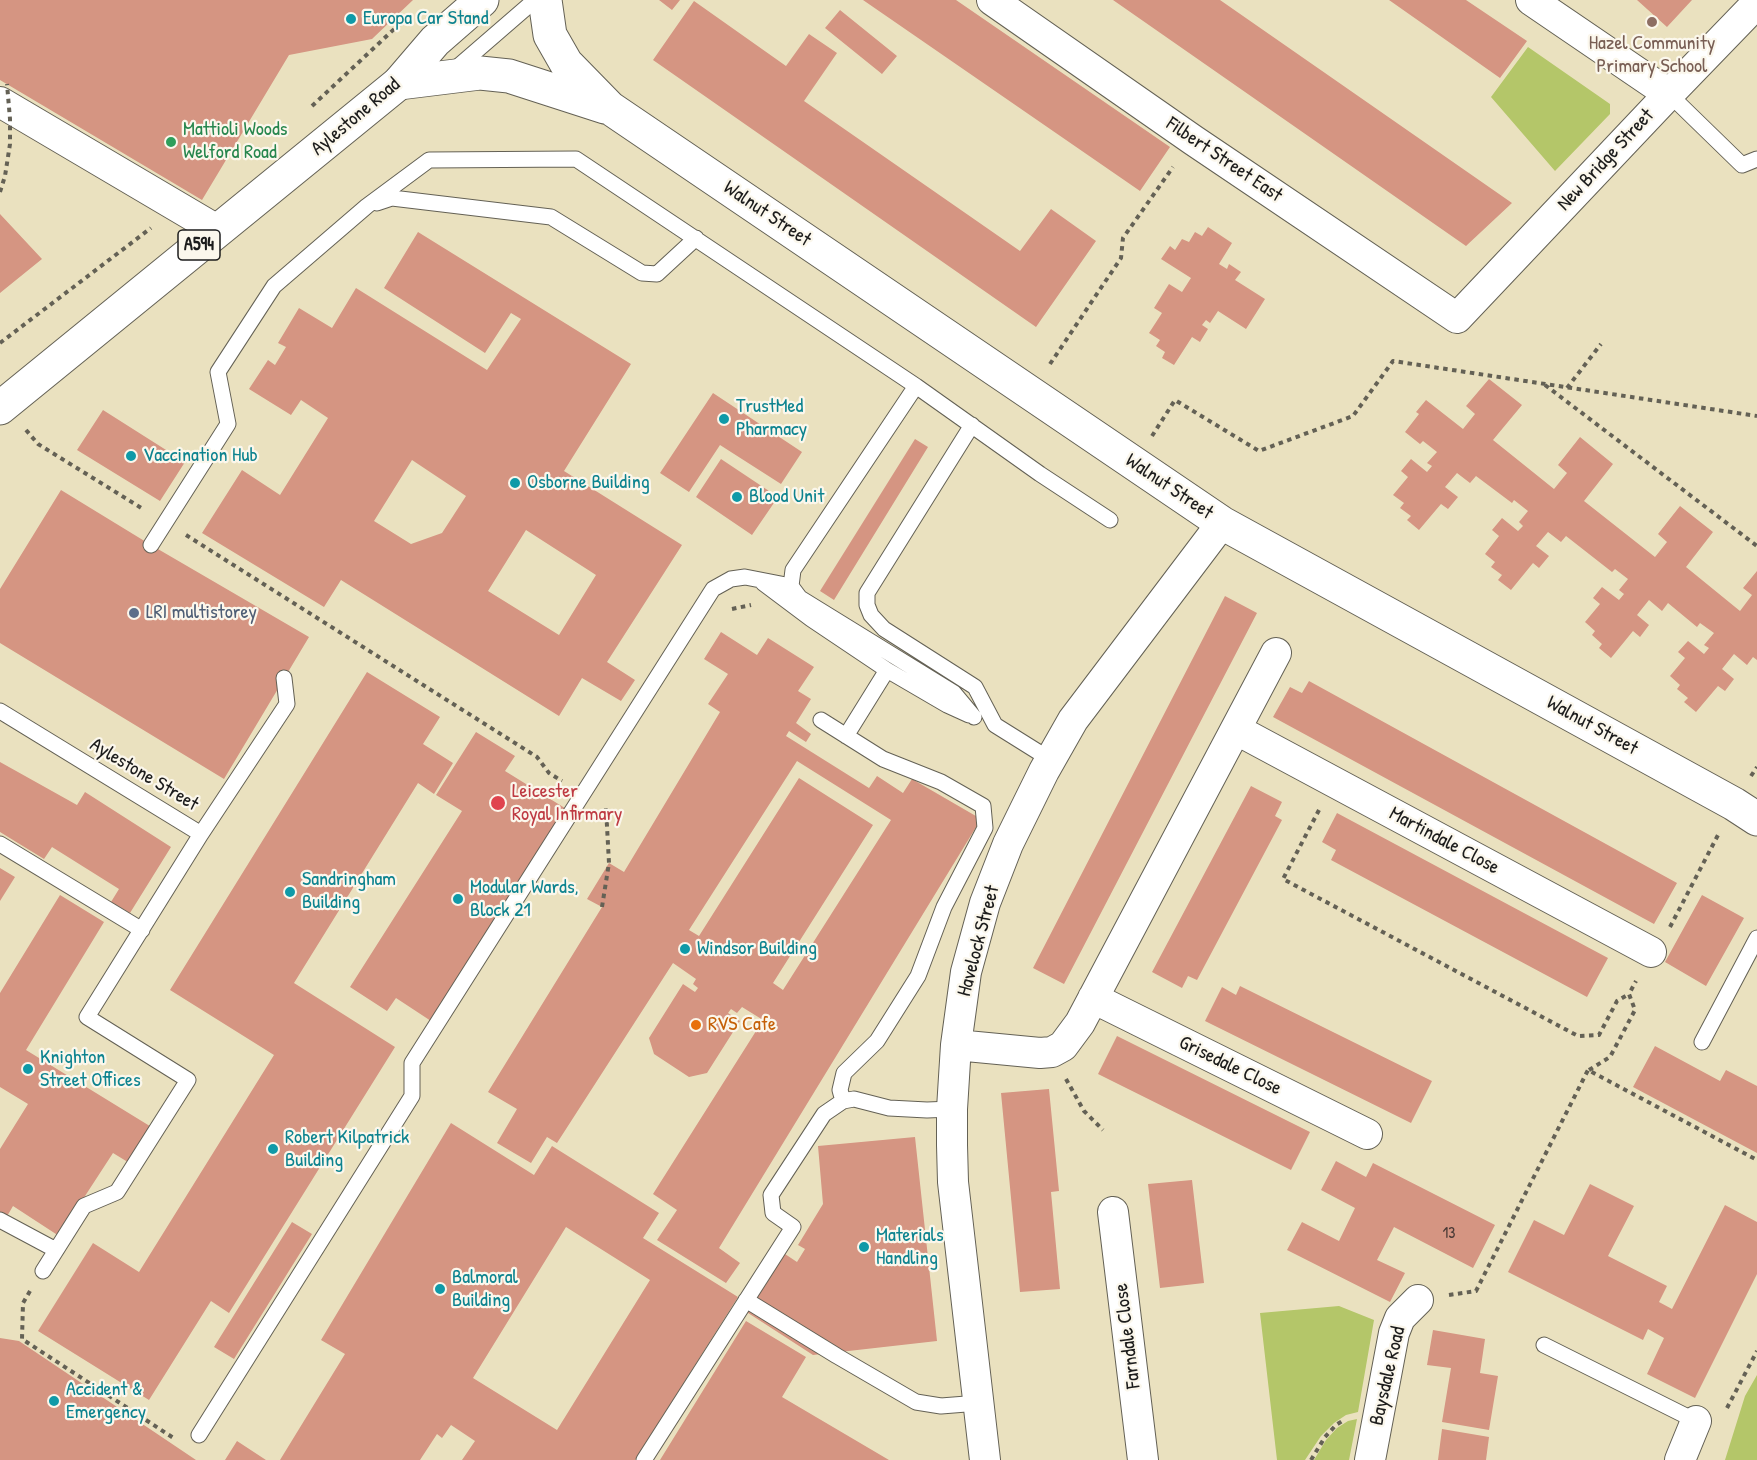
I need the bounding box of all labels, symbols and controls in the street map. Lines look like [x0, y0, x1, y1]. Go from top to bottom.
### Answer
place label: Europa Car Stand [363, 7, 488, 31]
marker: Europa Car Stand [344, 12, 358, 26]
marker: Hazel Community Primary School [1645, 15, 1659, 29]
place label: Hazel Community Primary School [1589, 32, 1715, 79]
street label: Aylestone Road [307, 73, 405, 161]
street label: New Bridge Street [1553, 104, 1659, 216]
street label: Filbert Street East [1161, 112, 1287, 208]
place label: Mattioli Woods Welford Road [183, 118, 287, 165]
marker: Mattioli Woods Welford Road [164, 135, 178, 149]
street label: Walnut Street [719, 176, 815, 252]
road number: A594 [178, 230, 220, 260]
place label: TrustMed Pharmacy [736, 395, 807, 442]
marker: TrustMed Pharmacy [717, 412, 731, 426]
place label: Vaccination Hub [143, 444, 258, 468]
marker: Vaccination Hub [124, 449, 138, 463]
street label: Walnut Street [1121, 449, 1217, 525]
place label: Osborne Building [527, 471, 650, 495]
marker: Osborne Building [508, 476, 522, 490]
place label: Blood Unit [749, 485, 824, 509]
marker: Blood Unit [730, 490, 744, 504]
place label: LRI multistorey [146, 601, 257, 625]
marker: LRI multistorey [127, 606, 141, 620]
street label: Walnut Street [1542, 691, 1642, 761]
street label: Aylestone Street [85, 733, 203, 817]
place label: Leicester Royal Infirmary [512, 780, 622, 827]
marker: Leicester Royal Infirmary [489, 794, 507, 812]
street label: Martindale Close [1385, 802, 1503, 880]
place label: Sandringham Building [302, 868, 396, 915]
place label: Modular Wards, Block 21 [470, 876, 579, 923]
street label: Havelock Street [953, 883, 1005, 999]
marker: Sandringham Building [283, 885, 297, 899]
marker: Modular Wards, Block 21 [451, 892, 465, 906]
place label: Windsor Building [697, 937, 817, 961]
marker: Windsor Building [678, 942, 692, 956]
place label: RVS Cafe [708, 1013, 776, 1037]
marker: RVS Cafe [689, 1018, 703, 1032]
street label: Grisedale Close [1175, 1031, 1285, 1101]
place label: Knighton Street Offices [40, 1046, 141, 1093]
marker: Knighton Street Offices [21, 1062, 35, 1076]
place label: Robert Kilpatrick Building [285, 1126, 409, 1173]
marker: Robert Kilpatrick Building [266, 1142, 280, 1156]
place label: Materials Handling [876, 1224, 944, 1271]
house number: 13 [1443, 1224, 1455, 1244]
marker: Materials Handling [857, 1240, 871, 1254]
place label: Balmoral Building [452, 1266, 518, 1313]
marker: Balmoral Building [433, 1282, 447, 1296]
street label: Farndale Close [1110, 1282, 1146, 1390]
street label: Baysdale Road [1365, 1324, 1411, 1428]
place label: Accident & Emergency [66, 1378, 146, 1425]
marker: Accident & Emergency [47, 1394, 61, 1408]

